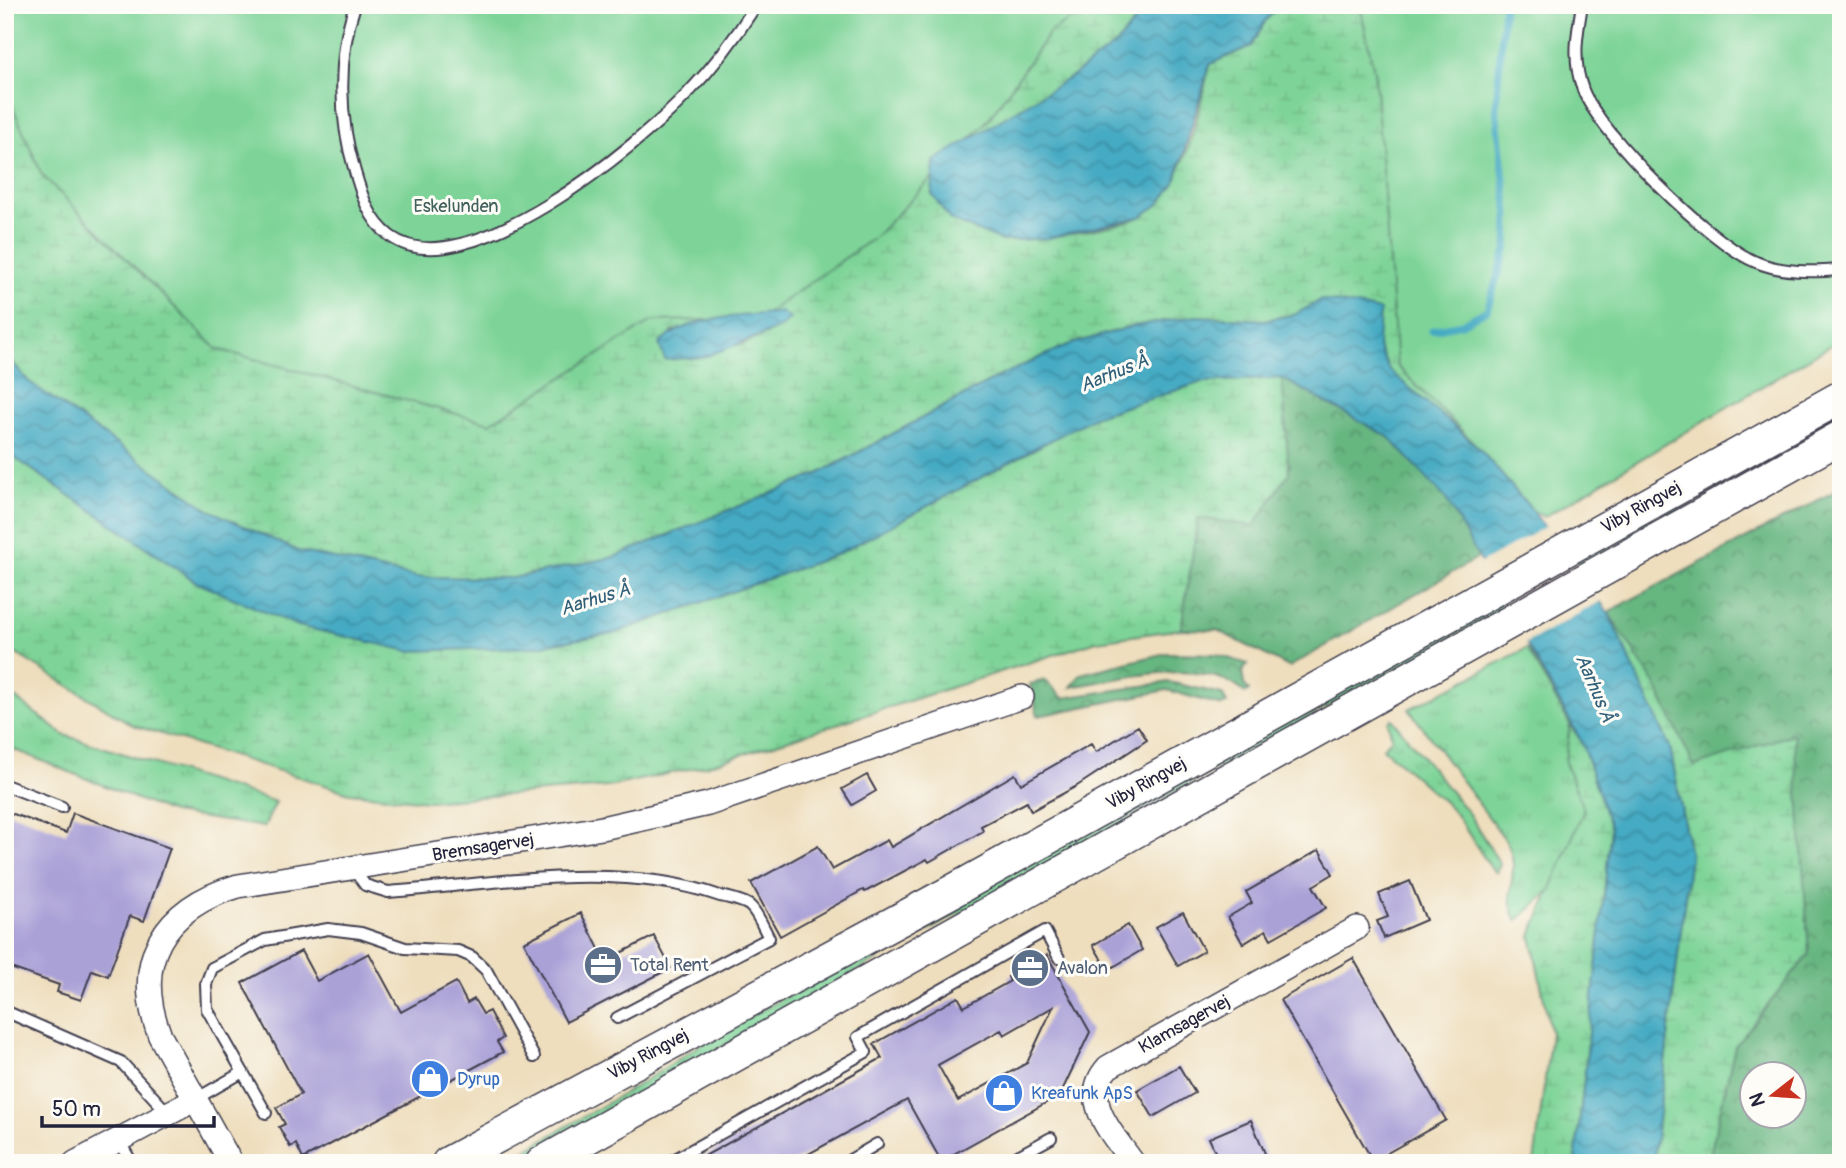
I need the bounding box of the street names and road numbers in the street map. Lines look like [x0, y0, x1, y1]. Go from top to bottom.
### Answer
street label: Viby Ringvej [1597, 476, 1685, 539]
street label: Viby Ringvej [1102, 752, 1190, 815]
street label: Bremsagervej [431, 828, 536, 867]
street label: Klamsagervej [1134, 990, 1234, 1059]
street label: Viby Ringvej [604, 1024, 693, 1085]

